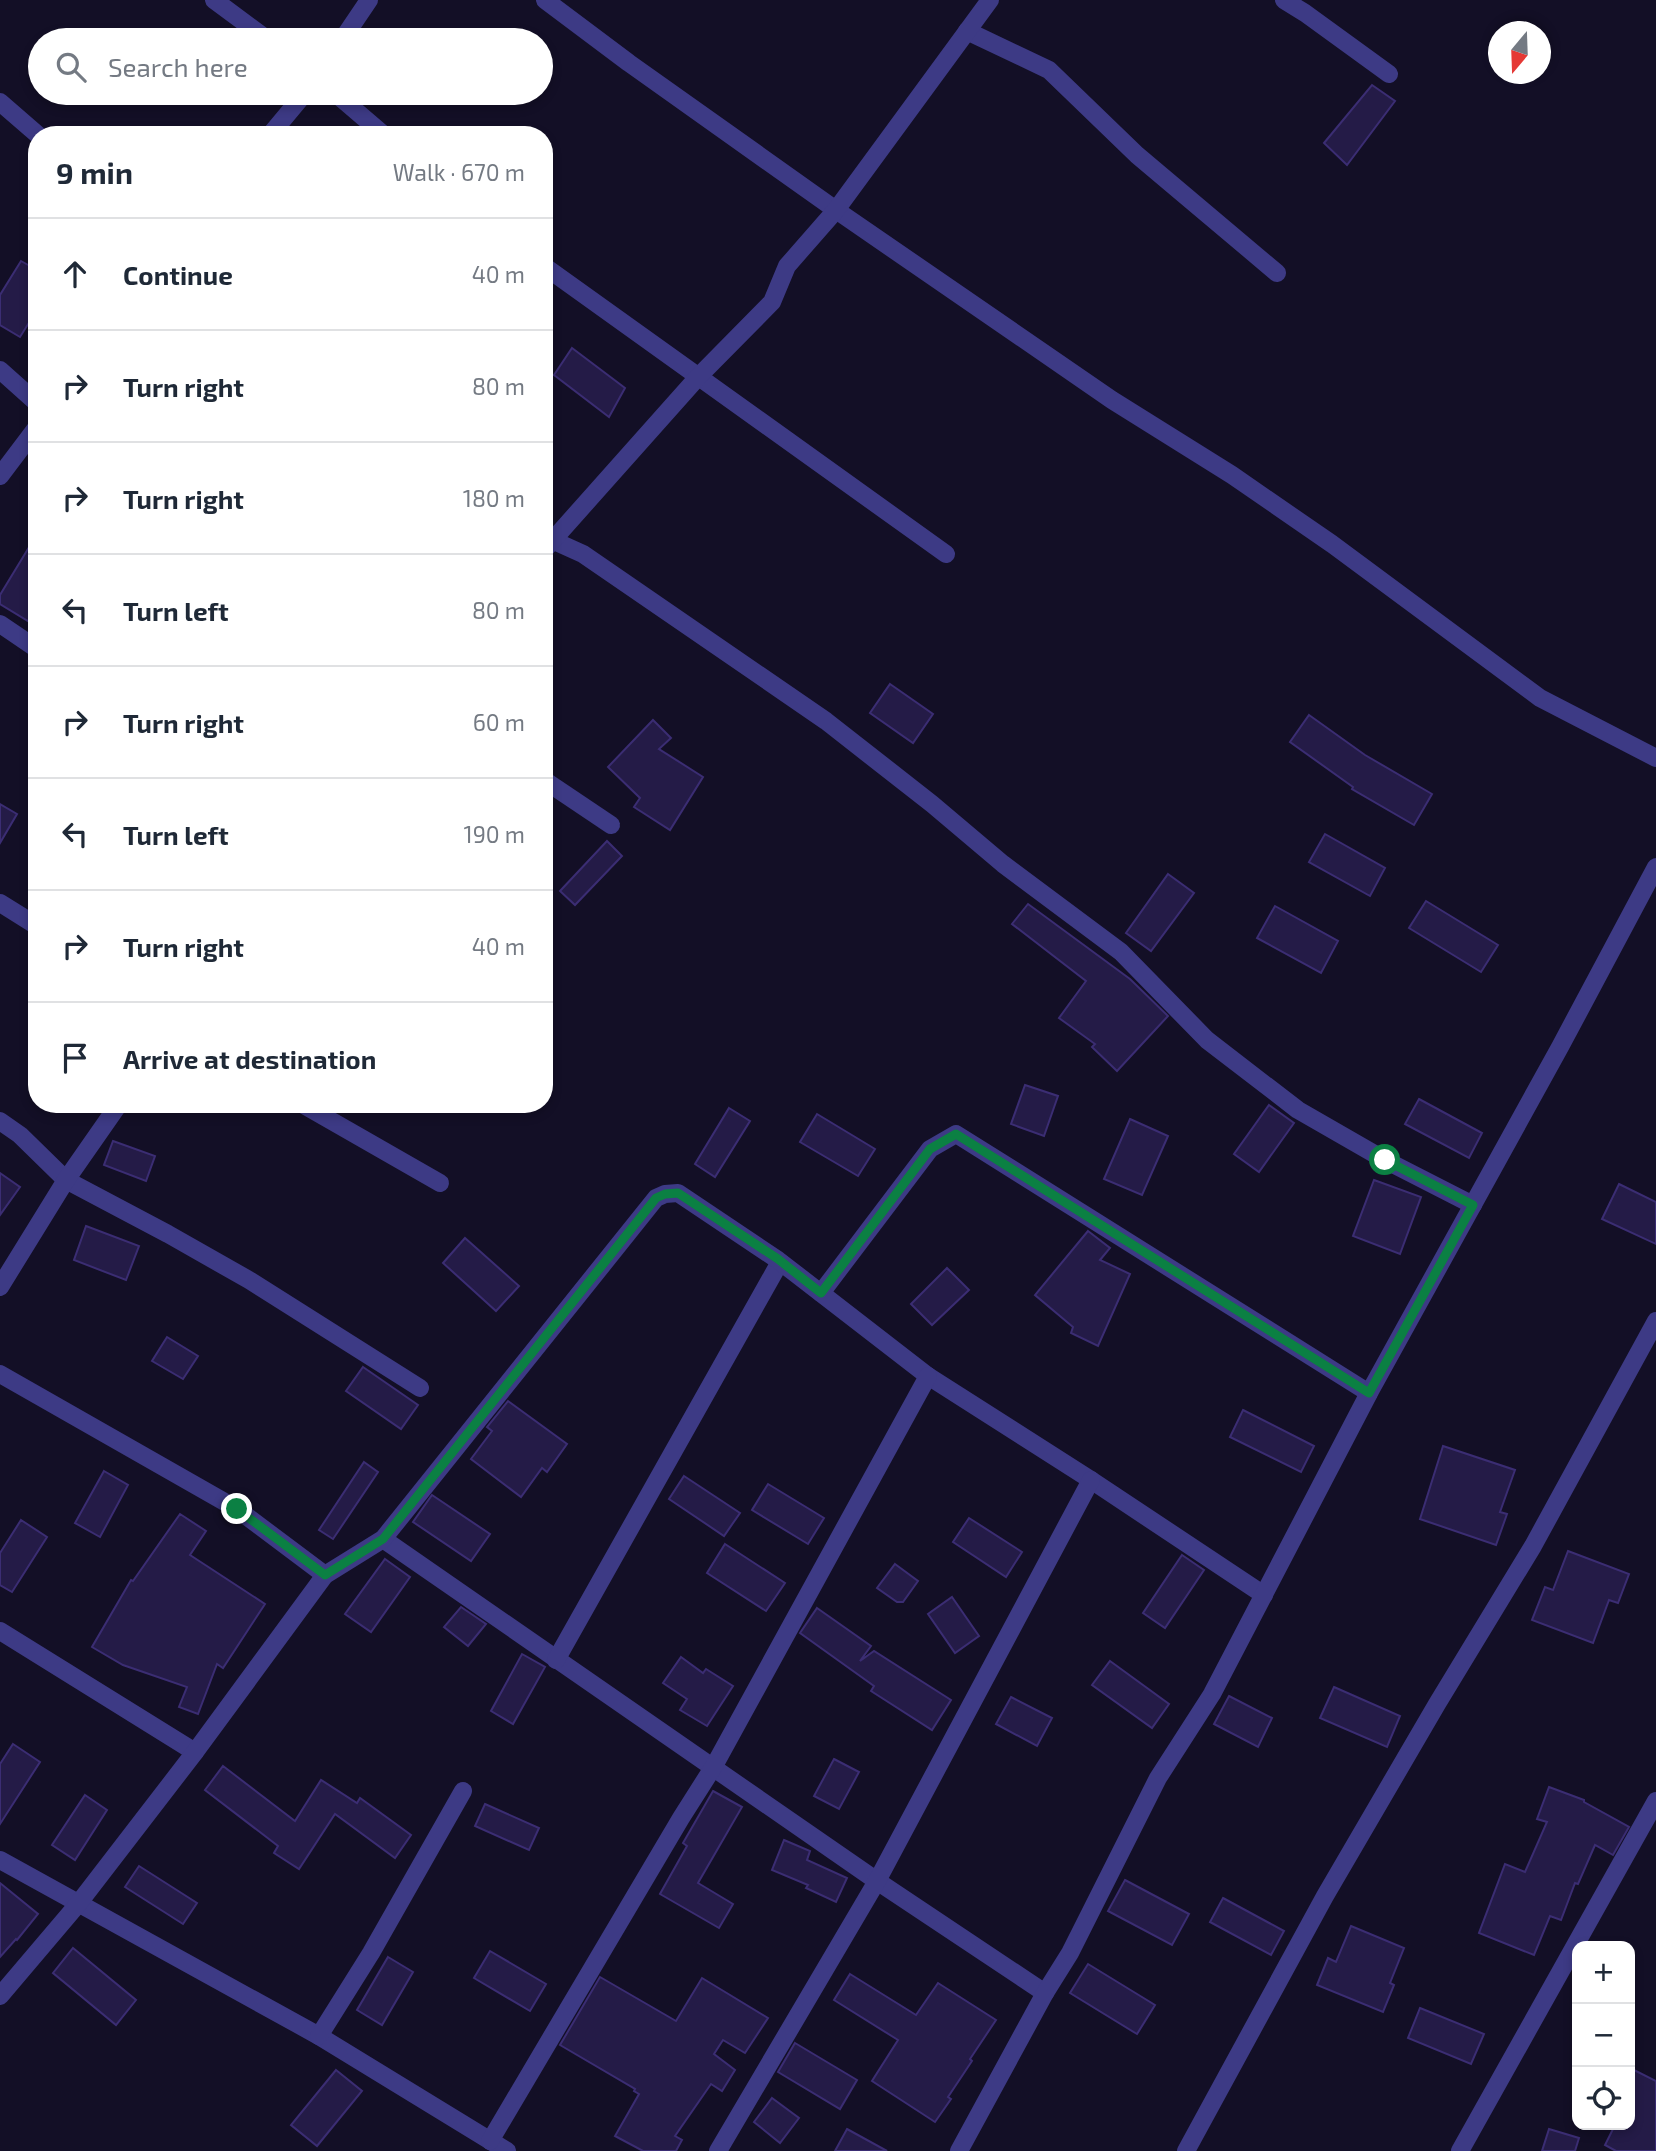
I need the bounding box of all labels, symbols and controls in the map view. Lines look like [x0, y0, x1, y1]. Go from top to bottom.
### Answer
north arrow [1488, 21, 1551, 84]
search box [28, 28, 553, 105]
icon: search [52, 48, 90, 86]
text: Search here [108, 51, 248, 82]
text: 9 min [56, 154, 133, 190]
text: Walk · 670 m [393, 158, 525, 186]
icon: ahead [56, 255, 94, 293]
text: Continue [123, 259, 233, 290]
text: 40 m [472, 260, 525, 288]
icon: right [56, 367, 94, 405]
text: Turn right [123, 371, 244, 402]
text: 80 m [472, 372, 525, 400]
icon: right [56, 479, 94, 517]
text: Turn right [123, 483, 244, 514]
text: 180 m [463, 484, 525, 512]
icon: left [56, 591, 94, 629]
text: Turn left [123, 595, 229, 626]
text: 80 m [472, 596, 525, 624]
icon: right [56, 703, 94, 741]
text: Turn right [123, 707, 244, 738]
text: 60 m [473, 708, 525, 736]
icon: left [56, 815, 94, 853]
text: Turn left [123, 819, 229, 850]
text: 190 m [464, 820, 525, 848]
icon: right [56, 927, 94, 965]
text: Turn right [123, 931, 244, 962]
text: 40 m [472, 932, 525, 960]
icon: arrive [56, 1039, 94, 1077]
text: Arrive at destination [123, 1043, 376, 1074]
route start [1369, 1144, 1400, 1175]
route end [221, 1493, 252, 1524]
map controls [1572, 1941, 1635, 2130]
button: + [1572, 1941, 1635, 2004]
button: − [1572, 2004, 1635, 2067]
button: locate [1572, 2067, 1635, 2130]

